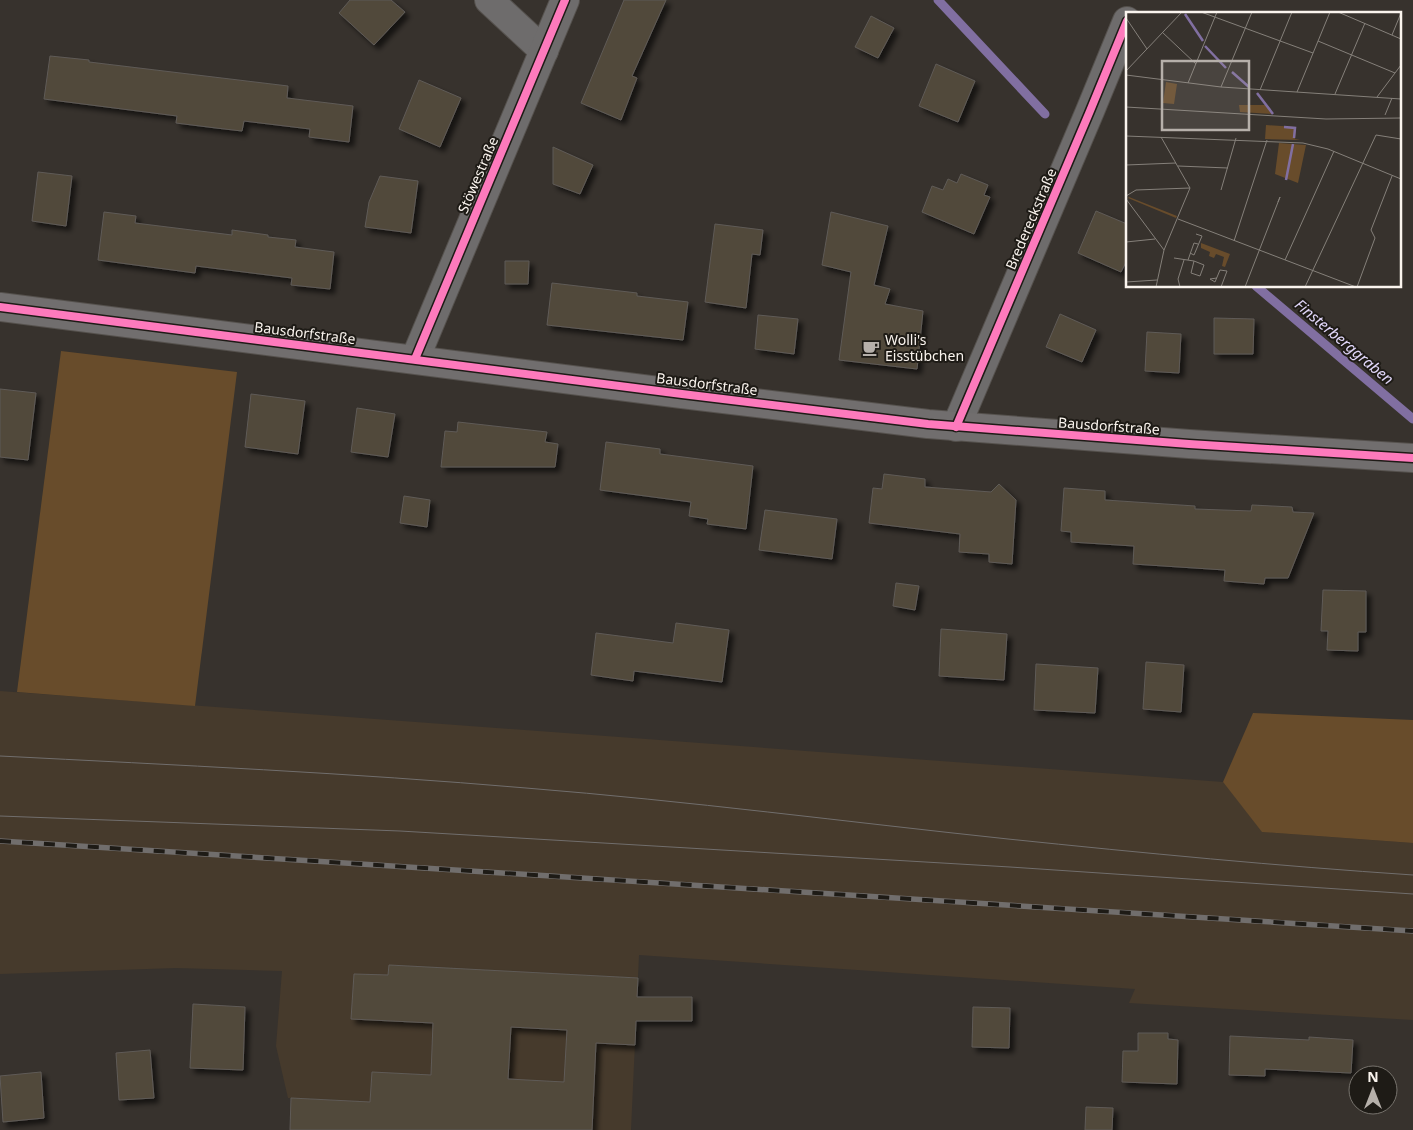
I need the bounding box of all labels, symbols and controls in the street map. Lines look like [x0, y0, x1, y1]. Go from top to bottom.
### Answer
inset map [1126, 12, 1400, 288]
street label: Stöwestraße [453, 133, 502, 216]
street label: Bredereckstraße [1001, 165, 1061, 272]
water label: Finsterberggraben [1291, 294, 1398, 388]
street label: Bausdorfstraße [253, 317, 357, 348]
place label: Wolli's Eisstübchen [885, 330, 964, 365]
cafe icon: Wolli's Eisstübchen [861, 338, 881, 358]
street label: Bausdorfstraße [655, 368, 759, 399]
street label: Bausdorfstraße [1058, 412, 1161, 439]
north arrow [1348, 1065, 1398, 1115]
text: N [1367, 1067, 1379, 1086]

